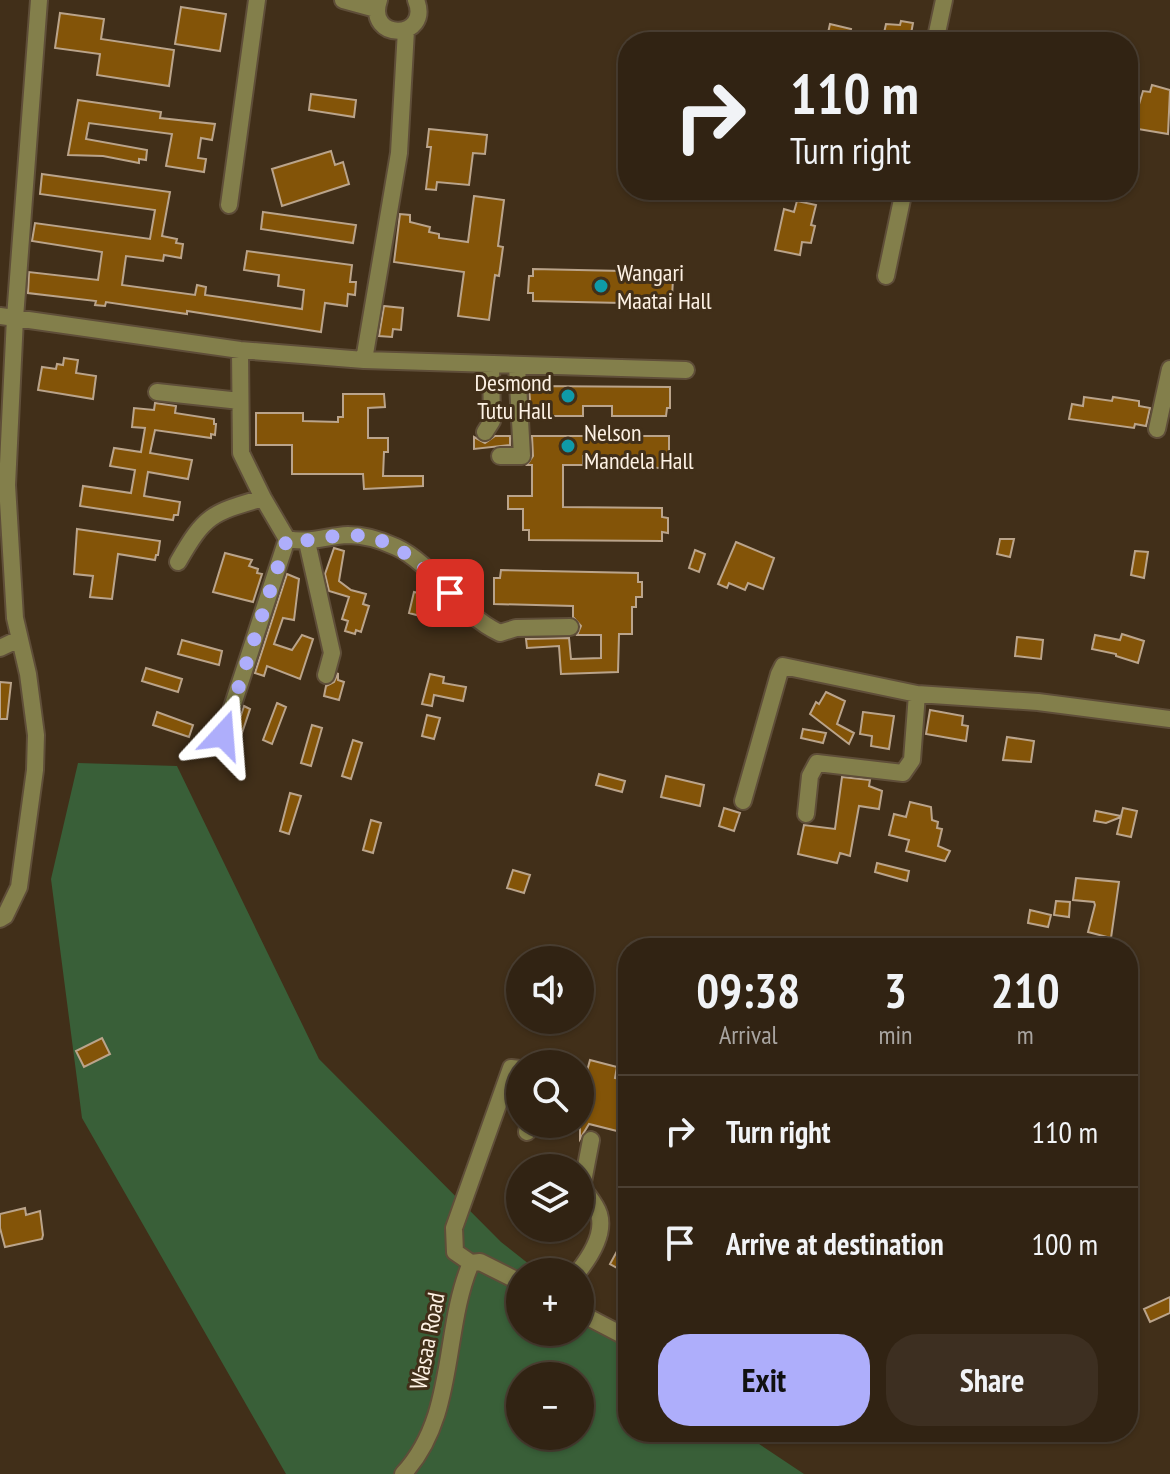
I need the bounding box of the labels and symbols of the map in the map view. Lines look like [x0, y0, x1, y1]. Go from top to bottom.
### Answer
place label: Wangari Maatai Hall [617, 257, 712, 316]
marker: Wangari Maatai Hall [592, 277, 610, 295]
place label: Desmond Tutu Hall [474, 367, 552, 426]
marker: Desmond Tutu Hall [559, 387, 577, 405]
place label: Nelson Mandela Hall [584, 417, 694, 476]
marker: Nelson Mandela Hall [559, 437, 577, 455]
pin [416, 559, 484, 627]
position arrow [181, 693, 265, 777]
street label: Wasaa Road [402, 1290, 452, 1392]

